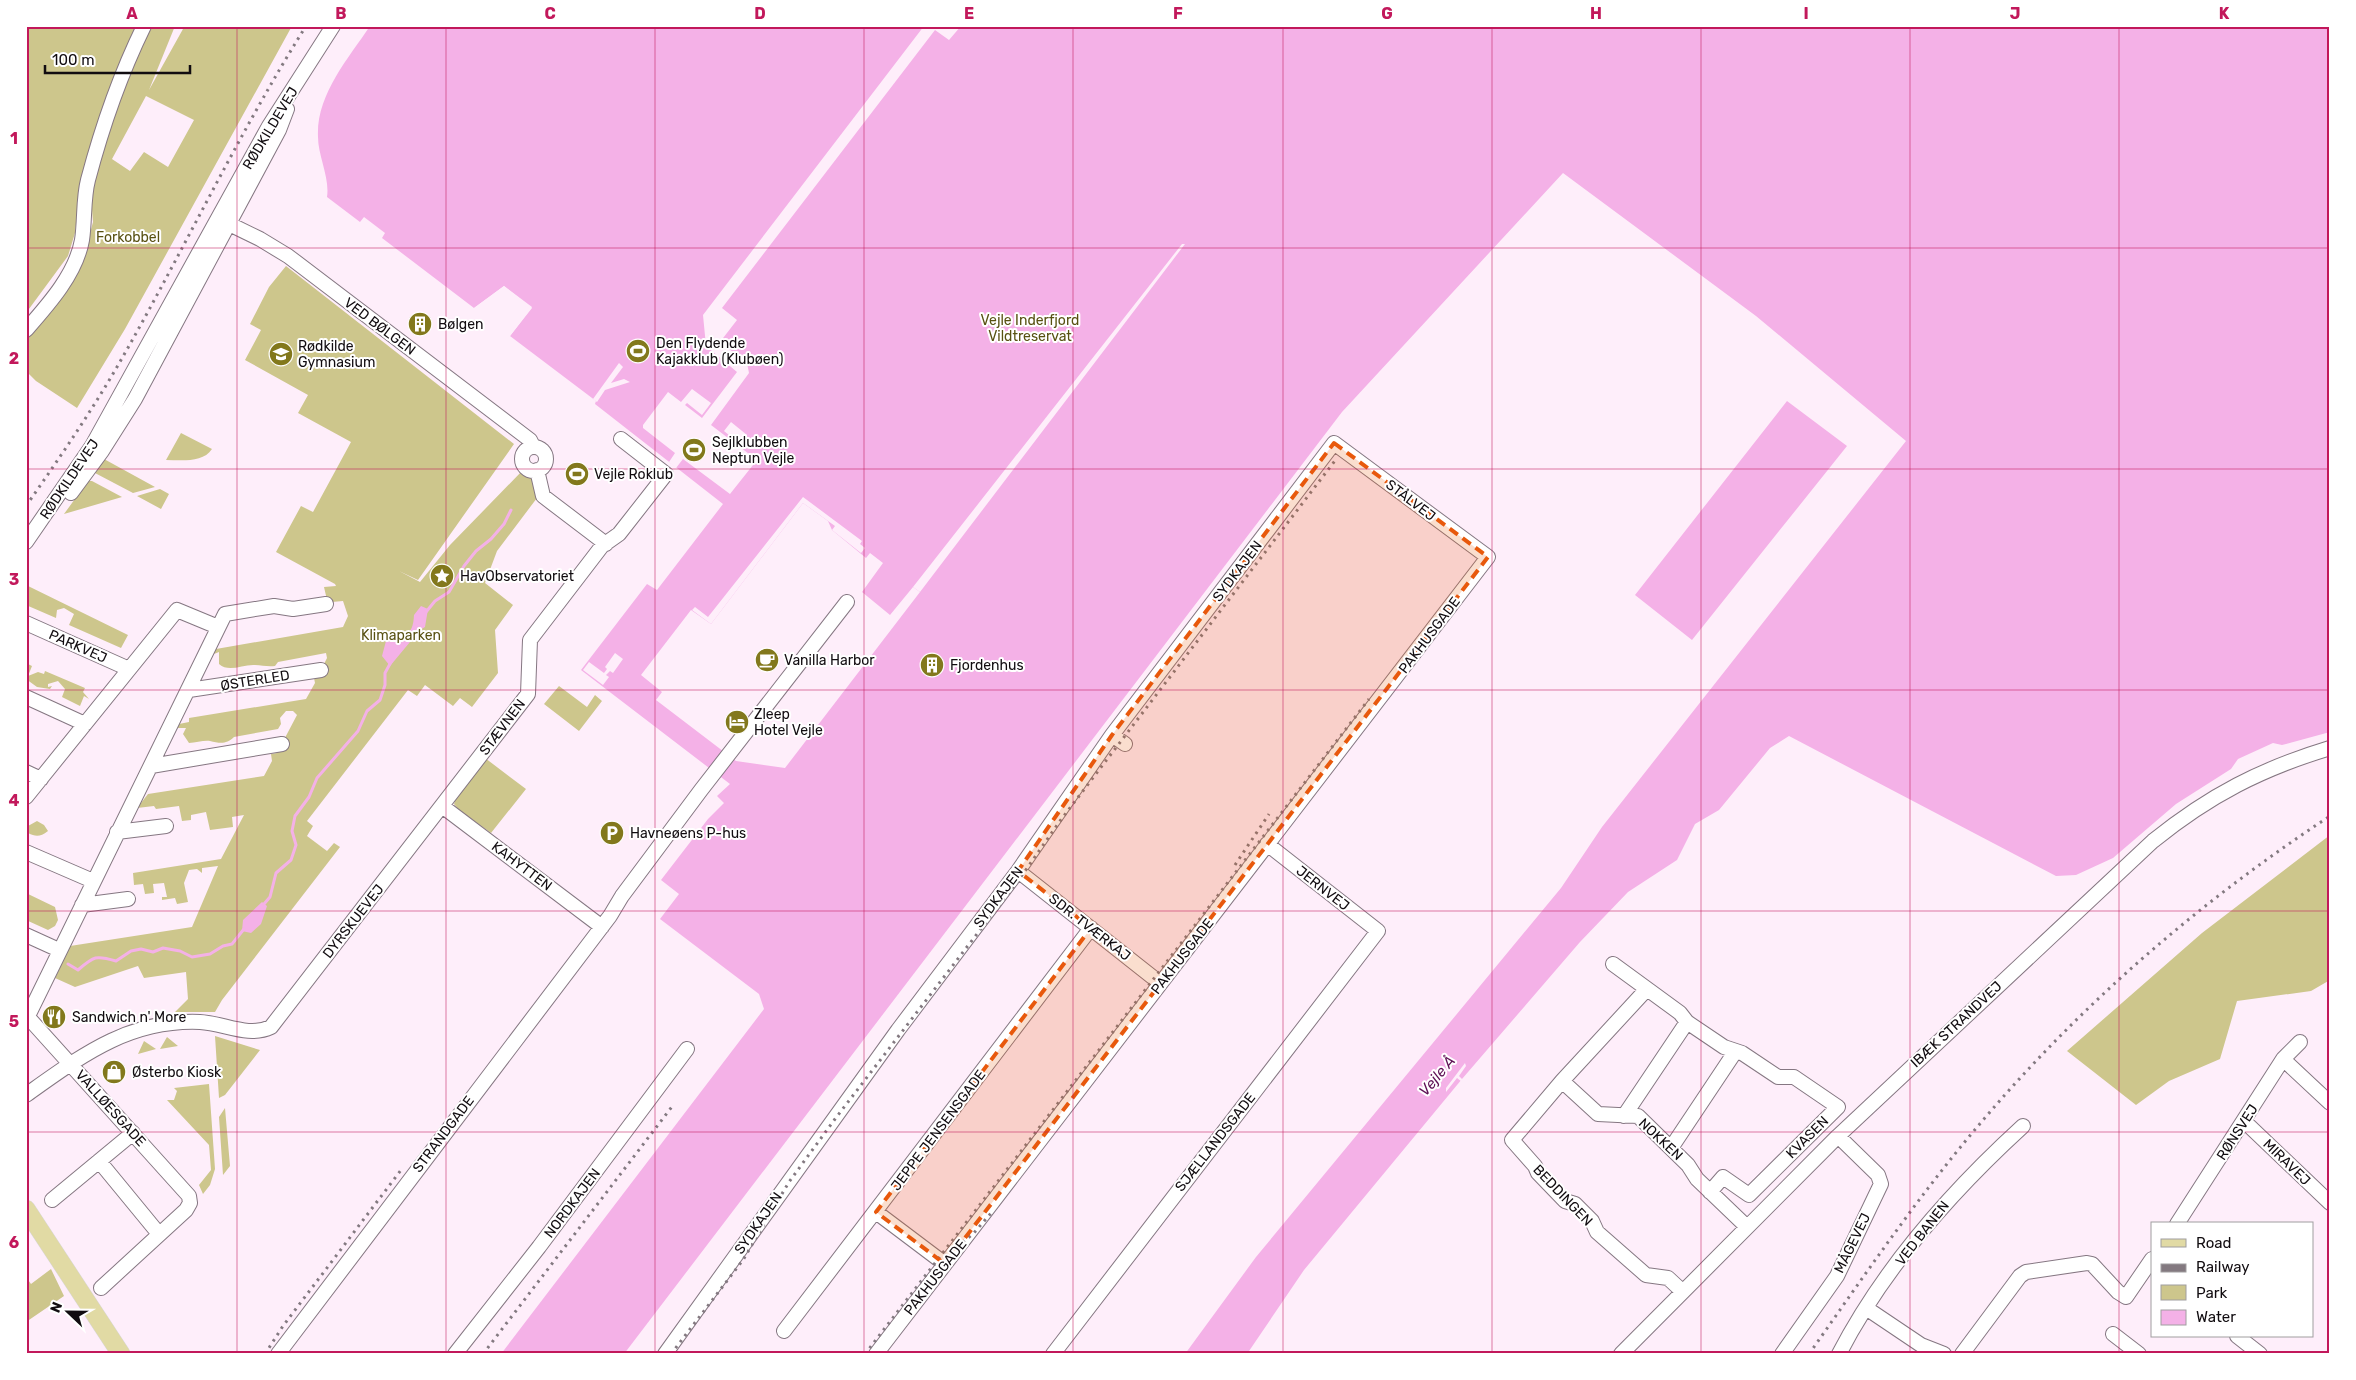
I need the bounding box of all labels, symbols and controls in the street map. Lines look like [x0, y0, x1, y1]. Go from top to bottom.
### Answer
text: A [126, 4, 138, 23]
text: B [335, 4, 347, 23]
text: C [544, 4, 556, 23]
text: D [754, 4, 766, 23]
text: E [964, 4, 974, 23]
text: F [1173, 4, 1183, 23]
text: G [1381, 4, 1393, 23]
text: H [1590, 4, 1602, 23]
text: I [1803, 4, 1809, 23]
text: J [2010, 4, 2020, 23]
text: K [2219, 4, 2230, 23]
scale bar [45, 42, 190, 74]
text: 100 m [52, 51, 94, 69]
street label: RØDKILDEVEJ [239, 84, 302, 172]
text: 1 [10, 129, 18, 148]
park label: Forkobbel [96, 229, 160, 246]
street label: VED BØLGEN [341, 294, 419, 359]
building icon: Bølgen [407, 311, 433, 337]
park label: Vejle Inderfjord Vildtreservat [981, 312, 1079, 345]
place label: Bølgen [438, 316, 483, 333]
place label: Den Flydende Kajakklub (Klubøen) [656, 335, 783, 368]
place label: Rødkilde Gymnasium [298, 338, 375, 371]
sports icon: Den Flydende Kajakklub (Klubøen) [625, 338, 651, 364]
school or university icon: Rødkilde Gymnasium [268, 341, 294, 367]
text: 2 [9, 349, 19, 368]
place label: Sejlklubben Neptun Vejle [712, 434, 795, 467]
street label: RØDKILDEVEJ [36, 436, 102, 523]
sports icon: Sejlklubben Neptun Vejle [681, 437, 707, 463]
sports icon: Vejle Roklub [564, 461, 590, 487]
place label: Vejle Roklub [594, 466, 673, 483]
street label: STÅLVEJ [1382, 475, 1440, 525]
street label: SYDKAJEN [1209, 538, 1266, 605]
place icon: HavObservatoriet [429, 563, 455, 589]
place label: HavObservatoriet [460, 568, 575, 585]
text: 3 [9, 570, 19, 589]
street label: PAKHUSGADE [1395, 594, 1464, 677]
street label: PARKVEJ [46, 626, 110, 667]
park label: Klimaparken [361, 627, 441, 644]
cafe icon: Vanilla Harbor [754, 647, 780, 673]
place label: Vanilla Harbor [784, 652, 875, 669]
building icon: Fjordenhus [919, 652, 945, 678]
place label: Fjordenhus [950, 657, 1024, 674]
street label: ØSTERLED [219, 667, 291, 694]
street label: STÆVNEN [476, 696, 529, 759]
place label: Zleep Hotel Vejle [754, 706, 823, 739]
hotel icon: Zleep Hotel Vejle [724, 709, 750, 735]
text: 4 [9, 791, 20, 810]
parking icon: Havneøens P-hus [599, 820, 625, 846]
place label: Havneøens P-hus [630, 825, 746, 842]
street label: KAHYTTEN [488, 838, 555, 895]
street label: JERNVEJ [1293, 862, 1353, 914]
street label: SYDKAJEN [970, 864, 1027, 931]
street label: DYRSKUEVEJ [319, 881, 388, 962]
street label: SDR. TVÆRKAJ [1045, 890, 1134, 965]
street label: PAKHUSGADE [1148, 915, 1217, 998]
street label: IBÆK STRANDVEJ [1907, 978, 2006, 1071]
restaurant icon: Sandwich n' More [41, 1004, 67, 1030]
place label: Sandwich n' More [72, 1009, 186, 1026]
text: 5 [9, 1012, 19, 1031]
water label: Vejle Å [1415, 1052, 1459, 1100]
shop icon: Østerbo Kiosk [101, 1059, 127, 1085]
place label: Østerbo Kiosk [132, 1064, 222, 1081]
street label: VALLØESGADE [72, 1067, 149, 1150]
street label: JEPPE JENSENSGADE [887, 1067, 989, 1194]
street label: SJÆLLANDSGADE [1172, 1090, 1259, 1195]
street label: STRANDGADE [409, 1093, 478, 1176]
street label: RØNSVEJ [2213, 1101, 2262, 1163]
street label: KVASEN [1783, 1113, 1832, 1162]
street label: NOKKEN [1635, 1115, 1686, 1164]
street label: MIRAVEJ [2259, 1136, 2314, 1189]
street label: BEDDINGEN [1529, 1161, 1596, 1229]
street label: NORDKAJEN [541, 1165, 604, 1241]
street label: SYDKAJEN [731, 1189, 786, 1258]
street label: VED BANEN [1892, 1198, 1953, 1269]
street label: MÅGEVEJ [1830, 1210, 1874, 1276]
legend [2151, 1222, 2314, 1338]
text: 6 [9, 1233, 19, 1252]
text: Road [2196, 1234, 2232, 1252]
street label: PAKHUSGADE [901, 1236, 970, 1319]
text: Railway [2196, 1258, 2250, 1276]
text: Park [2196, 1284, 2227, 1302]
north arrow [42, 1288, 92, 1338]
text: N [47, 1299, 66, 1315]
text: Water [2196, 1308, 2236, 1326]

